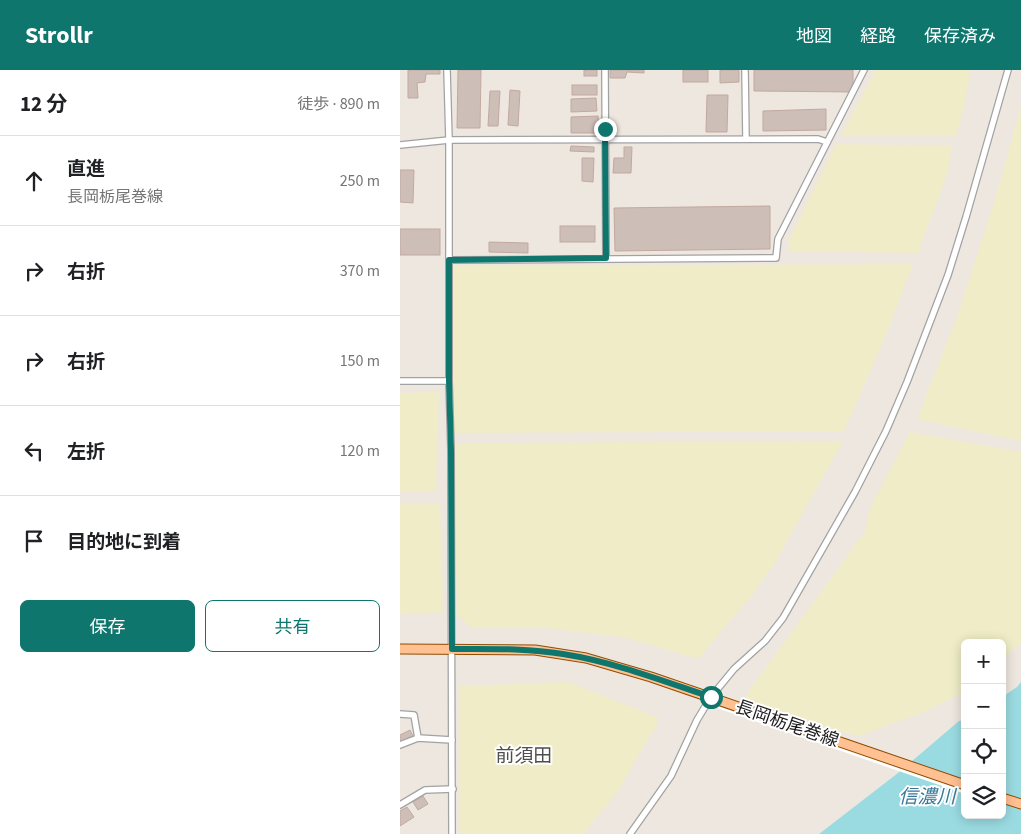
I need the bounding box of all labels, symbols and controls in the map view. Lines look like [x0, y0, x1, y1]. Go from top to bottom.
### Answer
text: Strollr [25, 18, 93, 53]
text: 地図 [796, 24, 832, 49]
text: 経路 [860, 24, 896, 49]
text: 保存済み [924, 24, 996, 49]
text: 12 分 [20, 89, 67, 119]
text: 徒歩 · 890 m [297, 93, 380, 115]
route end [594, 118, 617, 141]
text: 直進 [67, 156, 105, 183]
icon: ahead [20, 167, 48, 195]
text: 250 m [340, 170, 380, 192]
text: 長岡栃尾巻線 [67, 186, 163, 208]
icon: right [20, 257, 48, 285]
text: 右折 [67, 259, 105, 286]
text: 370 m [340, 260, 380, 282]
icon: right [20, 347, 48, 375]
text: 右折 [67, 349, 105, 376]
text: 150 m [340, 350, 380, 372]
icon: left [20, 437, 48, 465]
text: 左折 [67, 439, 105, 466]
text: 120 m [340, 440, 380, 462]
icon: arrive [20, 527, 48, 555]
text: 目的地に到着 [67, 529, 181, 556]
button: 保存 [20, 600, 195, 652]
button: 共有 [205, 600, 380, 652]
map controls [961, 639, 1006, 819]
button: + [961, 639, 1006, 684]
button: − [961, 684, 1006, 729]
route start [700, 686, 723, 709]
street label: 長岡栃尾巻線 [732, 695, 842, 753]
button: locate [961, 729, 1006, 774]
district label: 前須田 [495, 743, 553, 770]
button: layers [961, 774, 1006, 819]
water label: 信濃川 [898, 784, 957, 811]

